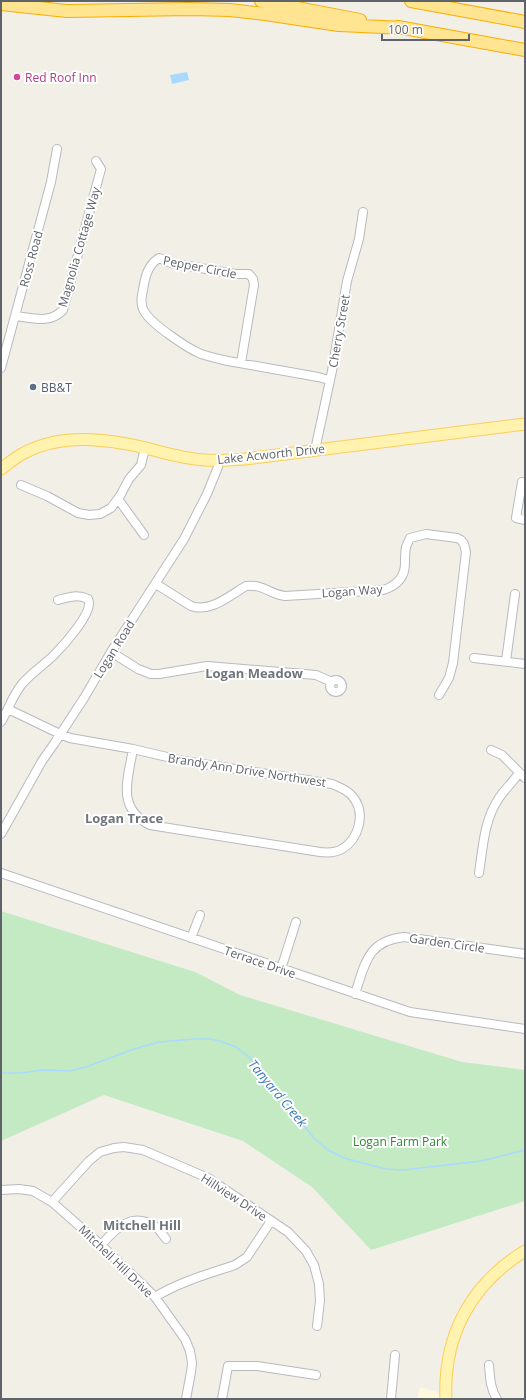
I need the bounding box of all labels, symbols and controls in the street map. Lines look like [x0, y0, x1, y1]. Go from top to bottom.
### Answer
scale bar [382, 16, 469, 42]
text: 100 m [388, 21, 423, 38]
place label: Red Roof Inn [25, 69, 97, 86]
marker: Red Roof Inn [12, 72, 22, 82]
street label: Magnolia Cottage Way [54, 184, 105, 309]
street label: Ross Road [15, 229, 47, 289]
street label: Pepper Circle [162, 252, 238, 282]
street label: Cherry Street [324, 293, 354, 369]
place label: BB&T [41, 379, 72, 396]
marker: BB&T [28, 382, 38, 392]
street label: Lake Acworth Drive [216, 440, 326, 468]
street label: Logan Way [321, 580, 384, 602]
street label: Logan Road [89, 617, 139, 681]
district label: Logan Meadow [205, 664, 303, 682]
street label: Brandy Ann Drive Northwest [167, 749, 327, 791]
district label: Logan Trace [85, 809, 163, 827]
street label: Garden Circle [408, 929, 486, 957]
street label: Terrace Drive [222, 942, 298, 982]
water label: Tanyard Creek [245, 1056, 312, 1131]
park label: Logan Farm Park [353, 1133, 448, 1150]
street label: Hillview Drive [198, 1169, 270, 1225]
district label: Mitchell Hill [103, 1216, 181, 1234]
street label: Mitchell Hill Drive [75, 1221, 157, 1301]

